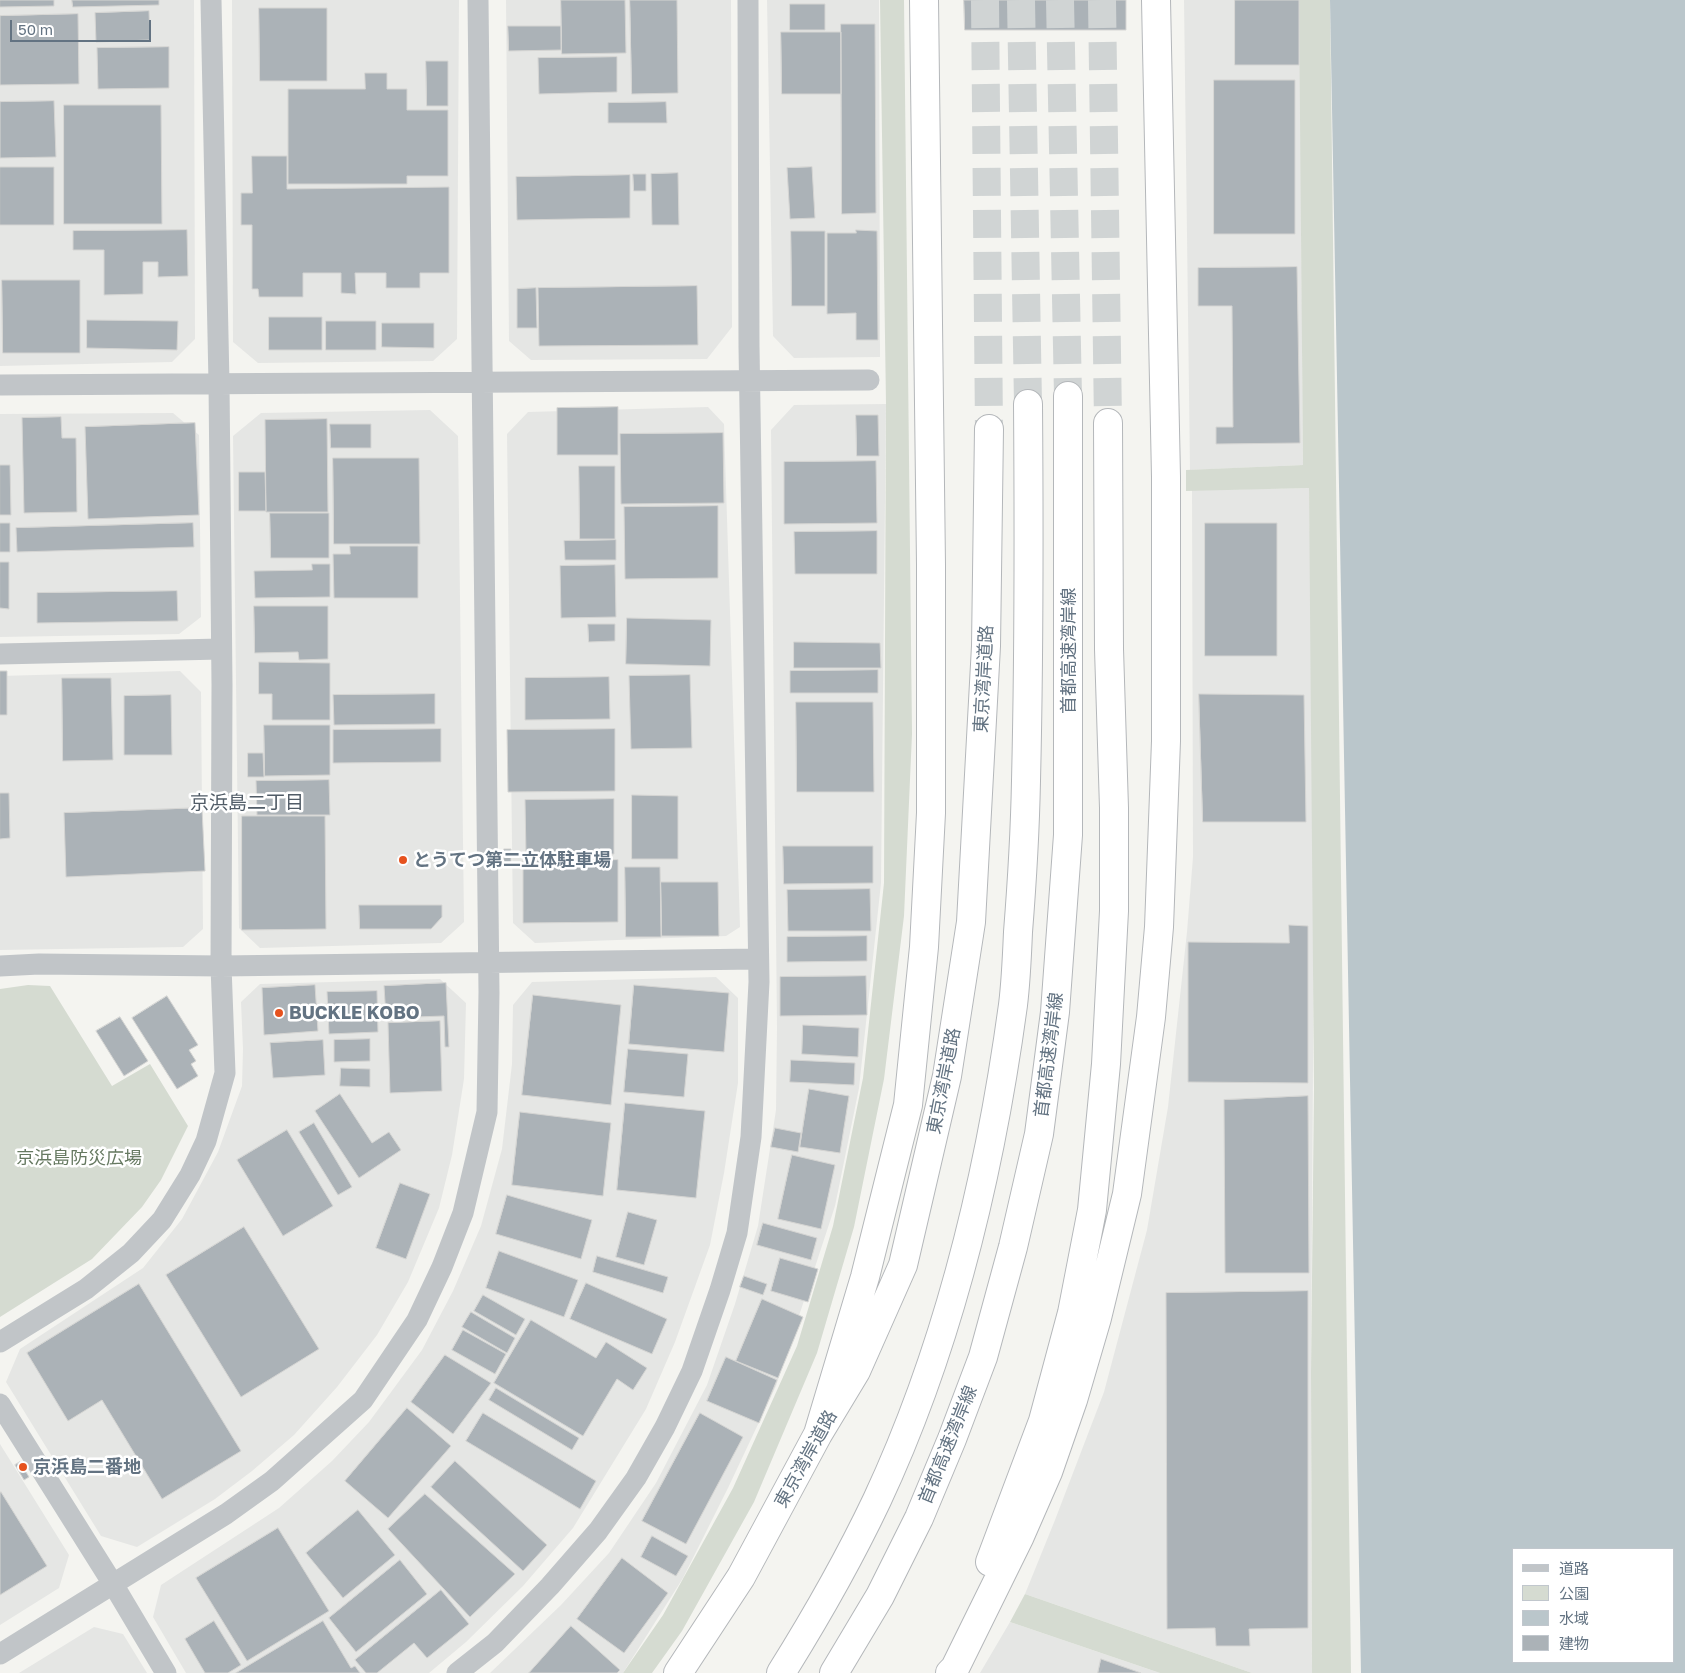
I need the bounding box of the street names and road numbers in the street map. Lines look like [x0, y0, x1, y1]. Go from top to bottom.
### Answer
street label: 首都高速湾岸線 [1058, 588, 1080, 714]
street label: 東京湾岸道路 [970, 625, 998, 733]
street label: 首都高速湾岸線 [1031, 991, 1067, 1119]
street label: 東京湾岸道路 [923, 1026, 965, 1136]
street label: 首都高速湾岸線 [914, 1383, 982, 1507]
street label: 東京湾岸道路 [770, 1407, 842, 1511]

